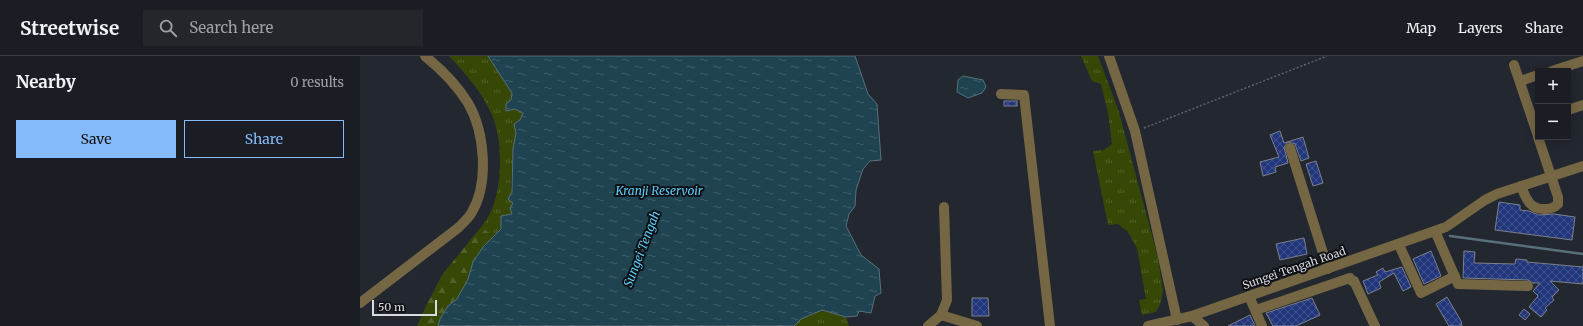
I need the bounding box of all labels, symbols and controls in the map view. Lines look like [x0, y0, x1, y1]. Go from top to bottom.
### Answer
search box [143, 10, 423, 46]
text: Streetwise [20, 16, 119, 40]
icon: search [157, 17, 179, 39]
text: Search here [189, 18, 273, 37]
text: Map [1406, 19, 1436, 37]
text: Layers [1458, 19, 1503, 37]
text: Share [1525, 19, 1563, 37]
map controls [1535, 68, 1571, 140]
button: + [1535, 68, 1571, 104]
text: Nearby [16, 71, 76, 93]
text: 0 results [290, 74, 344, 91]
button: − [1535, 104, 1571, 140]
button: Save [16, 120, 176, 158]
button: Share [184, 120, 344, 158]
water label: Kranji Reservoir [614, 183, 704, 198]
water label: Sungei Tengah [620, 209, 663, 289]
street label: Sungei Tengah Road [1241, 244, 1348, 292]
scale bar [372, 298, 437, 317]
text: 50 m [378, 300, 405, 314]

